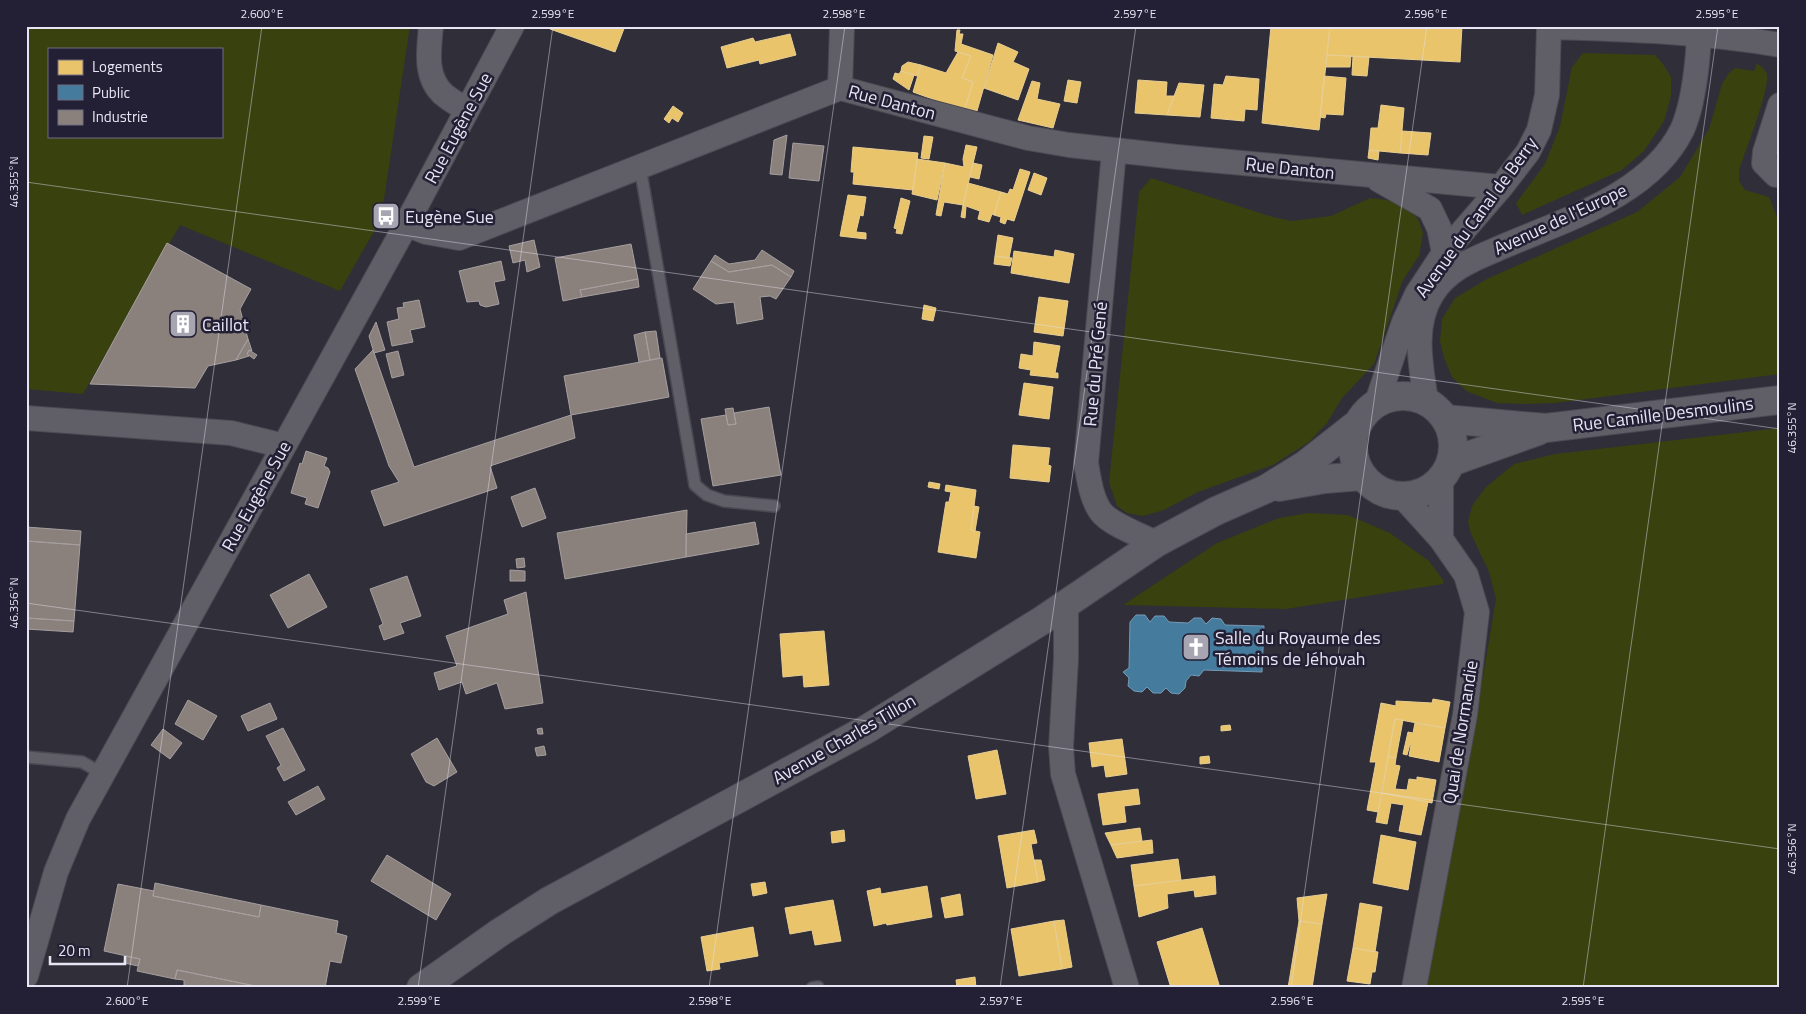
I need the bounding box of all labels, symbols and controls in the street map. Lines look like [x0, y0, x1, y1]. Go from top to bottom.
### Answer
text: 2.600°E [241, 4, 284, 23]
text: 2.599°E [532, 4, 575, 23]
text: 2.598°E [823, 4, 866, 23]
text: 2.597°E [1114, 4, 1157, 23]
text: 2.596°E [1405, 4, 1448, 23]
text: 2.595°E [1696, 4, 1739, 23]
legend [48, 48, 222, 138]
text: Logements [92, 55, 163, 78]
street label: Rue Eugène Sue [417, 68, 499, 188]
street label: Rue Danton [845, 77, 939, 127]
text: Public [92, 81, 130, 104]
text: Industrie [92, 105, 148, 128]
street label: Avenue du Canal de Berry [1408, 131, 1544, 303]
street label: Rue Danton [1244, 150, 1336, 186]
text: 46.355°N [4, 156, 23, 208]
street label: Avenue de l'Europe [1489, 176, 1631, 262]
bus stop icon: Eugène Sue [371, 201, 401, 231]
place label: Eugène Sue [405, 203, 494, 230]
street label: Rue du Pré Gené [1076, 300, 1114, 428]
building icon: Caillot [168, 309, 198, 339]
place label: Caillot [202, 311, 249, 338]
street label: Rue Camille Desmoulins [1571, 390, 1755, 438]
text: 46.355°N [1782, 402, 1801, 454]
street label: Rue Eugène Sue [215, 436, 297, 556]
text: 46.356°N [4, 577, 23, 629]
place label: Salle du Royaume des Témoins de Jéhovah [1215, 624, 1381, 672]
church icon: Salle du Royaume des Témoins de Jéhovah [1181, 632, 1211, 662]
street label: Quai de Normandie [1435, 658, 1485, 806]
street label: Avenue Charles Tillon [767, 687, 921, 791]
text: 46.356°N [1782, 823, 1801, 875]
scale bar [50, 934, 125, 966]
text: 20 m [58, 939, 91, 962]
text: 2.600°E [106, 991, 149, 1010]
text: 2.599°E [398, 991, 441, 1010]
text: 2.598°E [689, 991, 732, 1010]
text: 2.597°E [980, 991, 1023, 1010]
text: 2.596°E [1271, 991, 1314, 1010]
text: 2.595°E [1562, 991, 1605, 1010]

